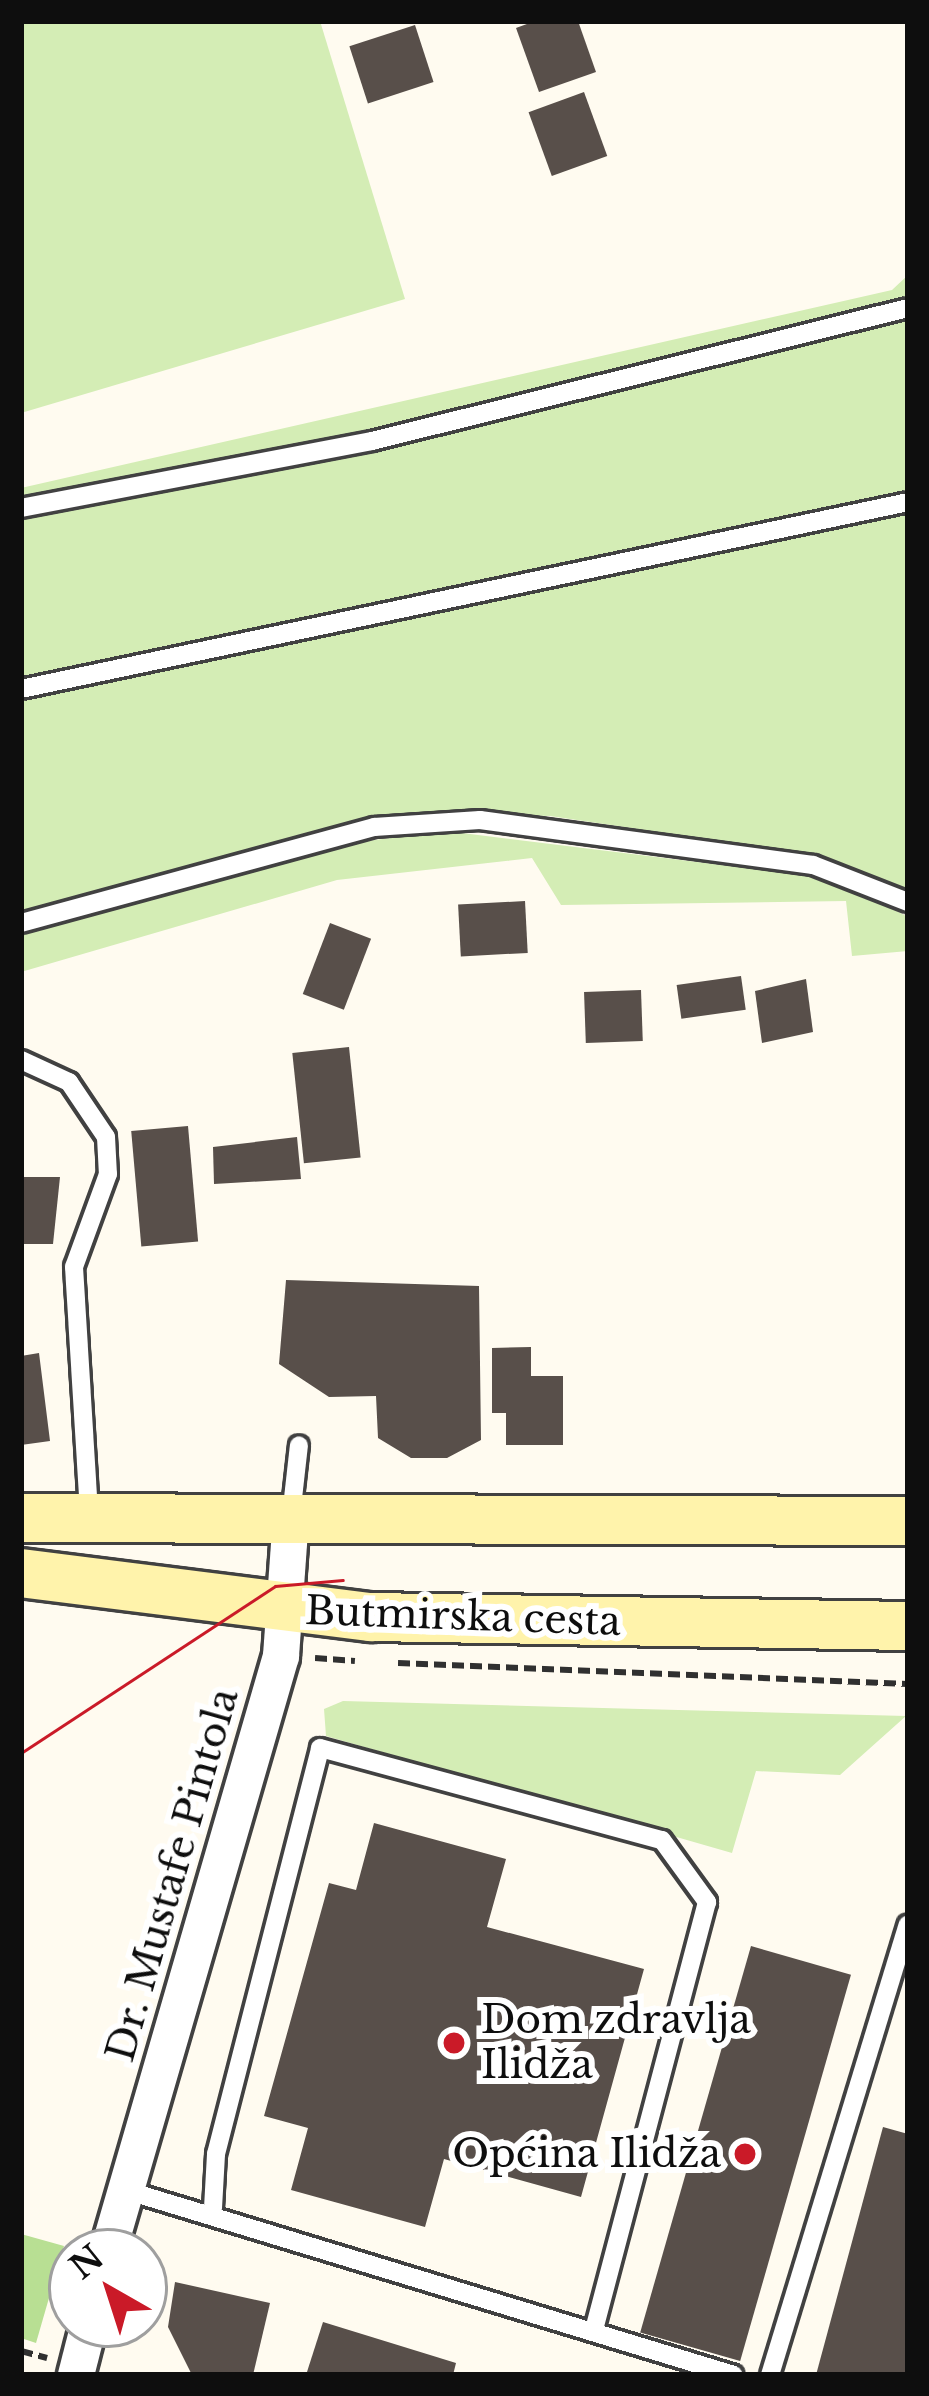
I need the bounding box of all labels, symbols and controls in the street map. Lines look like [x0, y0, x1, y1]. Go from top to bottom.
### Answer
street label: Butmirska cesta [304, 1588, 622, 1646]
street label: Dr. Mustafe Pintola [97, 1683, 249, 2067]
place label: Dom zdravlja Ilidža [481, 1998, 751, 2089]
marker: Dom zdravlja Ilidža [438, 2027, 470, 2059]
place label: Općina Ilidža [452, 2131, 721, 2177]
marker: Općina Ilidža [732, 2141, 758, 2167]
north arrow [48, 2228, 168, 2348]
text: N [62, 2236, 112, 2288]

